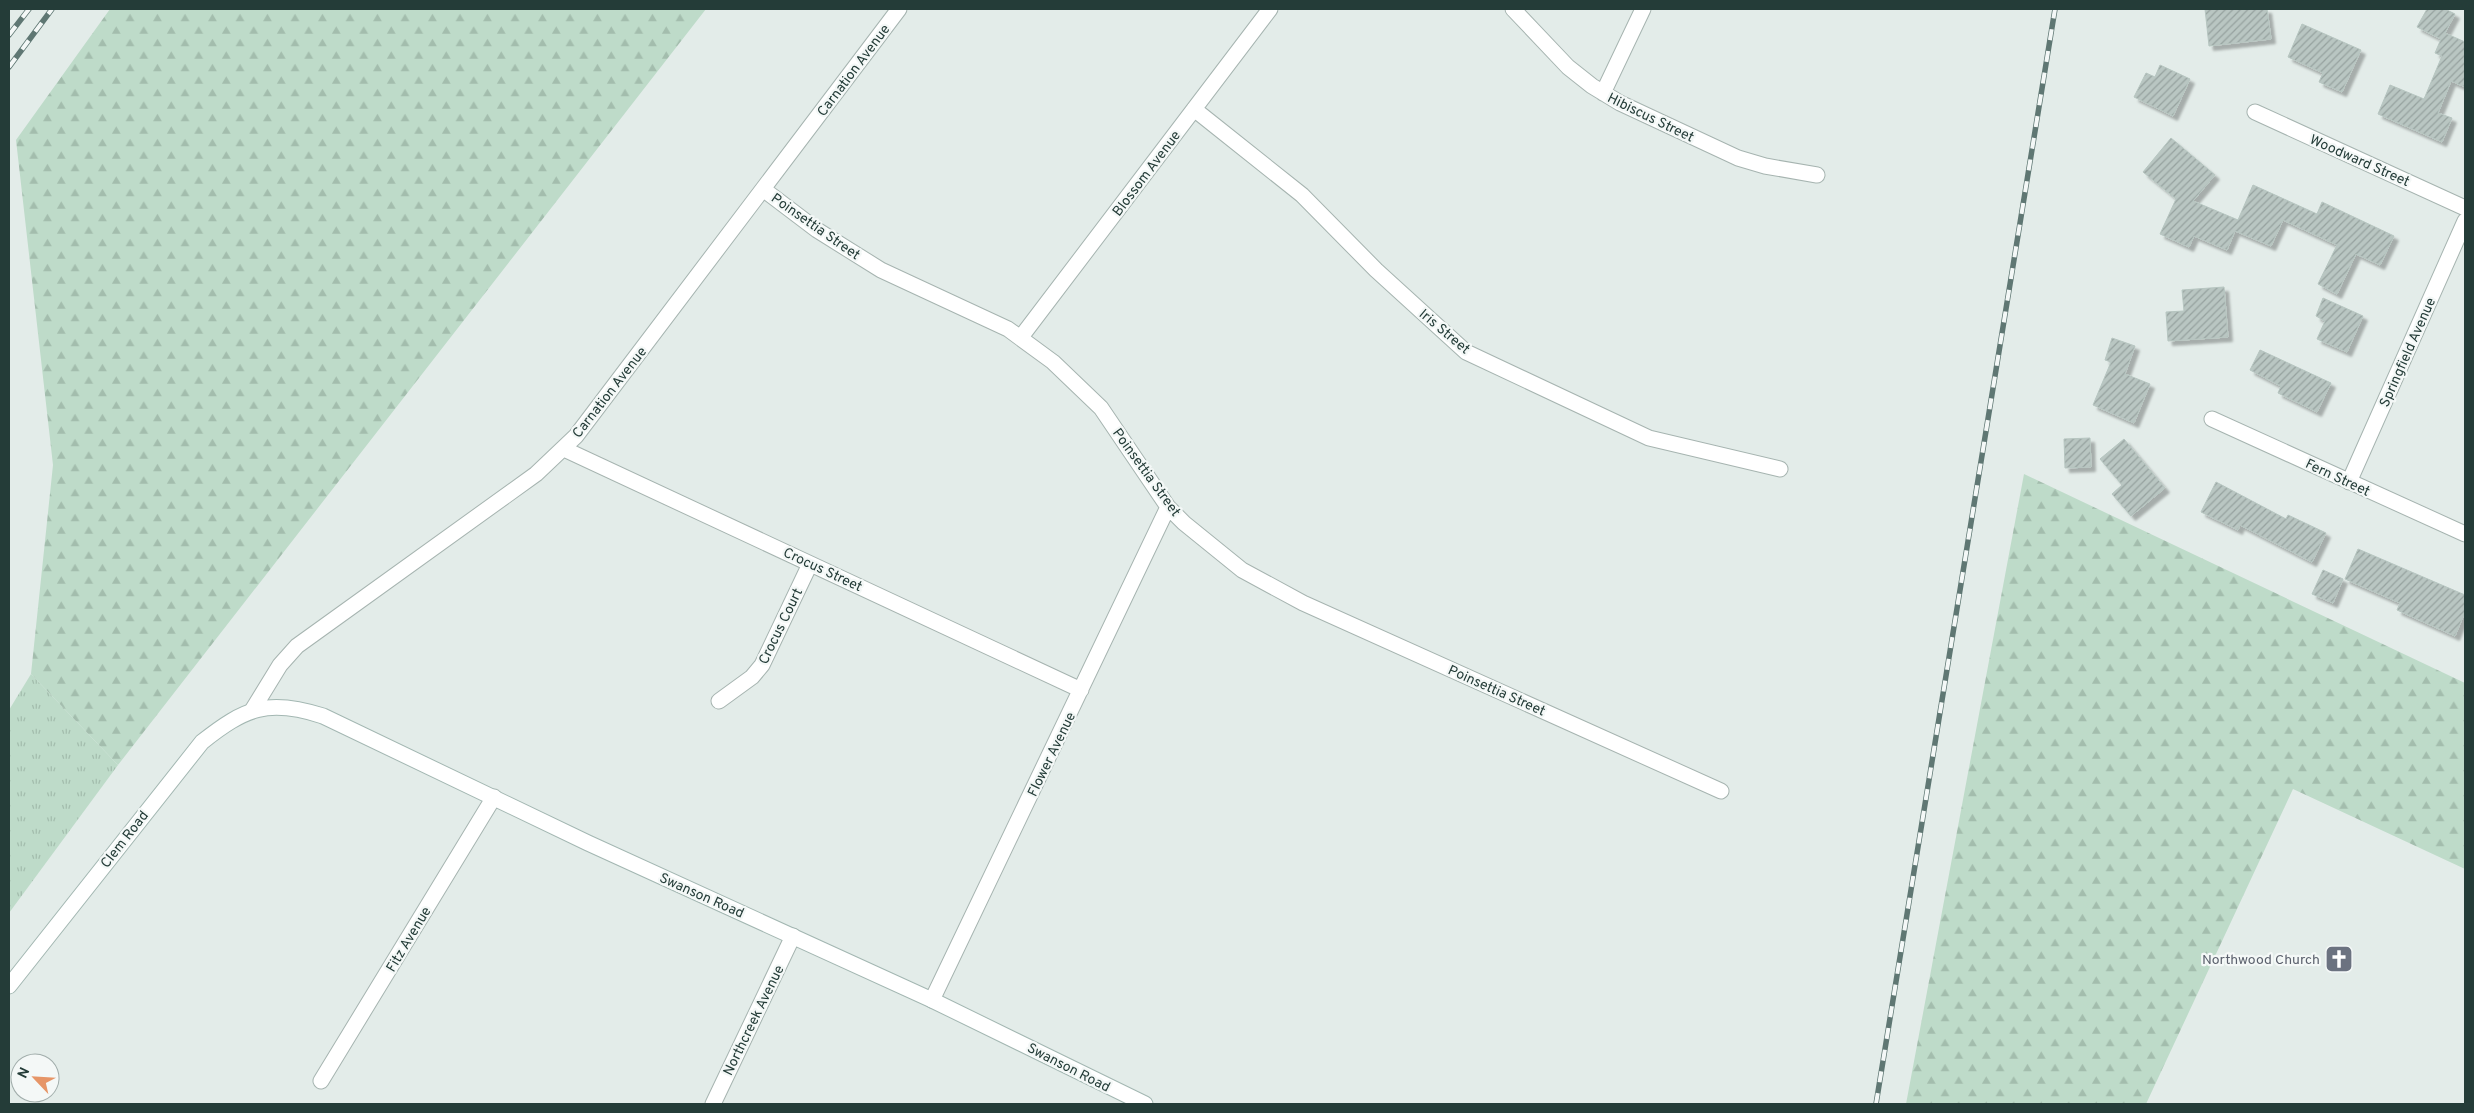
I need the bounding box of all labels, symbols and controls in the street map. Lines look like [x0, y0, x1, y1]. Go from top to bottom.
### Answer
street label: Carnation Avenue [814, 22, 894, 120]
street label: Hibiscus Street [1604, 90, 1696, 147]
street label: Blossom Avenue [1110, 128, 1185, 220]
street label: Woodward Street [2307, 132, 2412, 191]
street label: Poinsettia Street [767, 190, 863, 264]
street label: Springfield Avenue [2377, 295, 2440, 410]
street label: Iris Street [1415, 306, 1473, 358]
street label: Carnation Avenue [569, 344, 651, 442]
street label: Poinsettia Street [1108, 426, 1183, 520]
street label: Fern Street [2302, 456, 2372, 501]
street label: Crocus Street [780, 545, 865, 596]
street label: Crocus Court [756, 586, 807, 668]
street label: Poinsettia Street [1445, 662, 1548, 720]
street label: Flower Avenue [1025, 710, 1080, 800]
street label: Clem Road [98, 808, 153, 872]
street label: Swanson Road [656, 870, 746, 923]
street label: Fitz Avenue [383, 904, 435, 976]
church icon: Northwood Church [2324, 944, 2354, 974]
place label: Northwood Church [2202, 952, 2320, 969]
street label: Northcreek Avenue [720, 963, 788, 1079]
street label: Swanson Road [1024, 1040, 1113, 1097]
north arrow [10, 1053, 60, 1103]
text: N [15, 1065, 34, 1081]

